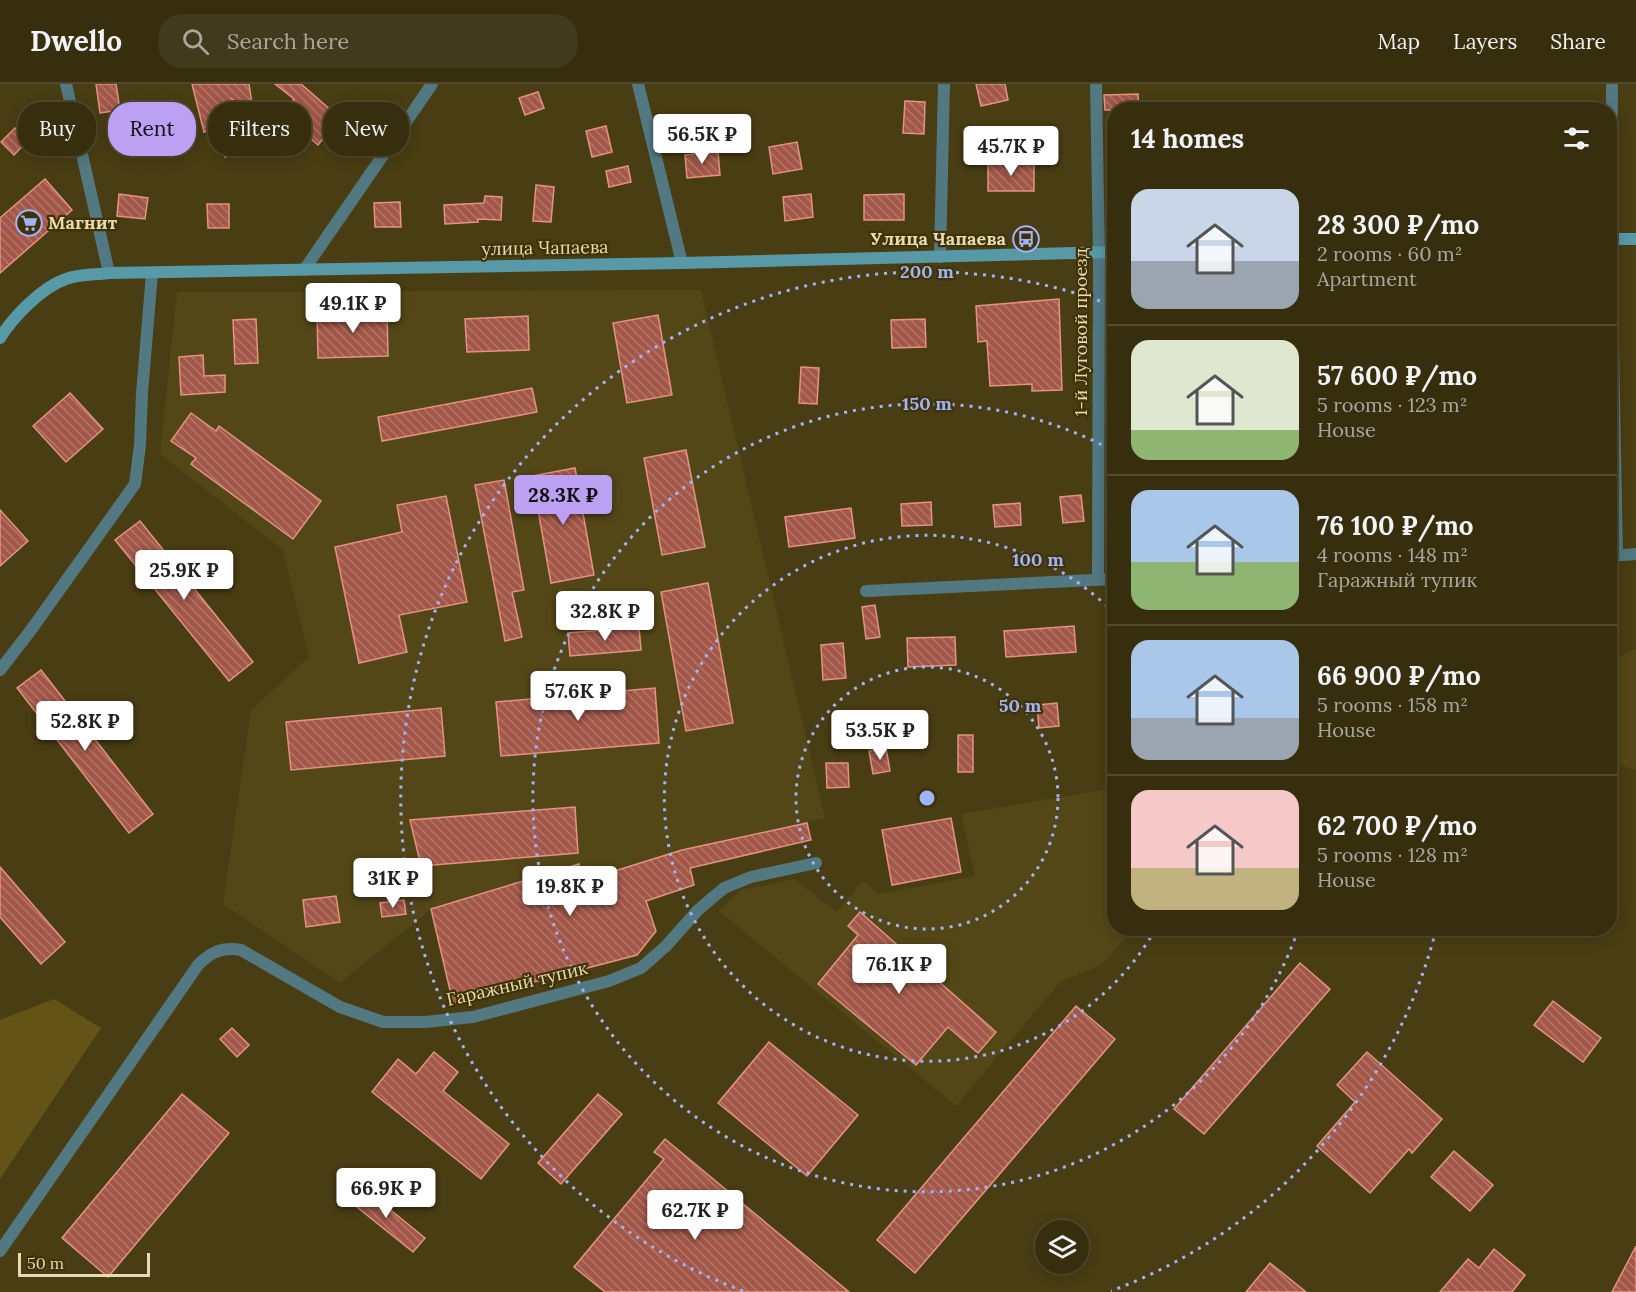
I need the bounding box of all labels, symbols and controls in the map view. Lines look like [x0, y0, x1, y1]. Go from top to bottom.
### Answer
search box [158, 14, 578, 68]
text: Dwello [30, 23, 122, 59]
icon: search [179, 25, 212, 58]
text: Search here [227, 27, 349, 55]
text: Map [1377, 28, 1420, 55]
text: Layers [1453, 28, 1517, 55]
text: Share [1550, 28, 1606, 55]
chip: Buy [18, 102, 96, 156]
chip: Rent [108, 102, 196, 156]
chip: Filters [208, 102, 311, 156]
chip: New [323, 102, 409, 156]
pin: 56.5K ₽ [647, 114, 757, 165]
text: 56.5K ₽ [667, 121, 737, 146]
text: 14 homes [1131, 122, 1244, 155]
icon: filters [1560, 122, 1593, 155]
pin: 45.7K ₽ [956, 126, 1066, 177]
text: 45.7K ₽ [977, 133, 1045, 158]
supermarket icon: Магнит [14, 208, 44, 238]
text: 28 300 ₽/mo [1317, 208, 1479, 241]
place label: Магнит [48, 211, 118, 234]
icon: home [1179, 213, 1251, 285]
bus stop icon: Улица Чапаева [1011, 224, 1041, 254]
place label: Улица Чапаева [870, 227, 1007, 250]
street label: улица Чапаева [481, 235, 609, 260]
text: 2 rooms · 60 m² [1317, 241, 1462, 266]
street label: 1-й Луговой проезд [1069, 247, 1092, 416]
text: 200 m [900, 260, 954, 283]
text: Apartment [1317, 266, 1417, 291]
pin: 49.1K ₽ [298, 283, 408, 334]
text: 49.1K ₽ [320, 290, 386, 315]
text: 57 600 ₽/mo [1317, 359, 1477, 392]
icon: home [1179, 364, 1251, 436]
text: 150 m [902, 392, 952, 415]
text: 5 rooms · 123 m² [1317, 392, 1467, 417]
text: House [1317, 417, 1376, 442]
pin: 28.3K ₽ [508, 475, 618, 526]
text: 28.3K ₽ [528, 482, 598, 507]
text: 76 100 ₽/mo [1317, 509, 1474, 542]
icon: home [1179, 514, 1251, 586]
text: 4 rooms · 148 m² [1317, 542, 1468, 567]
text: 100 m [1012, 548, 1064, 571]
pin: 25.9K ₽ [129, 550, 239, 601]
text: 25.9K ₽ [149, 557, 219, 582]
text: Гаражный тупик [1317, 567, 1477, 592]
pin: 32.8K ₽ [550, 591, 660, 642]
text: 32.8K ₽ [570, 598, 640, 623]
text: 66 900 ₽/mo [1317, 659, 1481, 692]
icon: home [1179, 664, 1251, 736]
pin: 57.6K ₽ [523, 671, 633, 722]
text: 57.6K ₽ [545, 678, 611, 703]
text: 5 rooms · 158 m² [1317, 692, 1468, 717]
text: 50 m [999, 694, 1042, 717]
pin: 52.8K ₽ [30, 701, 140, 752]
text: 52.8K ₽ [50, 708, 120, 733]
pin: 53.5K ₽ [825, 710, 935, 761]
text: 53.5K ₽ [845, 717, 915, 742]
text: House [1317, 717, 1376, 742]
centre of rings [917, 788, 937, 808]
text: 62 700 ₽/mo [1317, 809, 1477, 842]
icon: home [1179, 814, 1251, 886]
text: 5 rooms · 128 m² [1317, 842, 1468, 867]
pin: 31K ₽ [351, 858, 435, 909]
text: 31K ₽ [367, 865, 419, 890]
pin: 19.8K ₽ [515, 866, 625, 917]
text: House [1317, 867, 1376, 892]
text: 19.8K ₽ [536, 873, 604, 898]
pin: 76.1K ₽ [844, 944, 954, 995]
text: 76.1K ₽ [866, 951, 932, 976]
street label: Гаражный тупик [444, 956, 590, 1011]
pin: 66.9K ₽ [331, 1168, 441, 1219]
text: 66.9K ₽ [350, 1175, 422, 1200]
pin: 62.7K ₽ [640, 1190, 750, 1241]
text: 62.7K ₽ [661, 1197, 729, 1222]
map controls [1035, 1220, 1089, 1274]
button: layers [1035, 1220, 1089, 1274]
scale bar [18, 1250, 150, 1278]
text: 50 m [27, 1253, 64, 1273]

